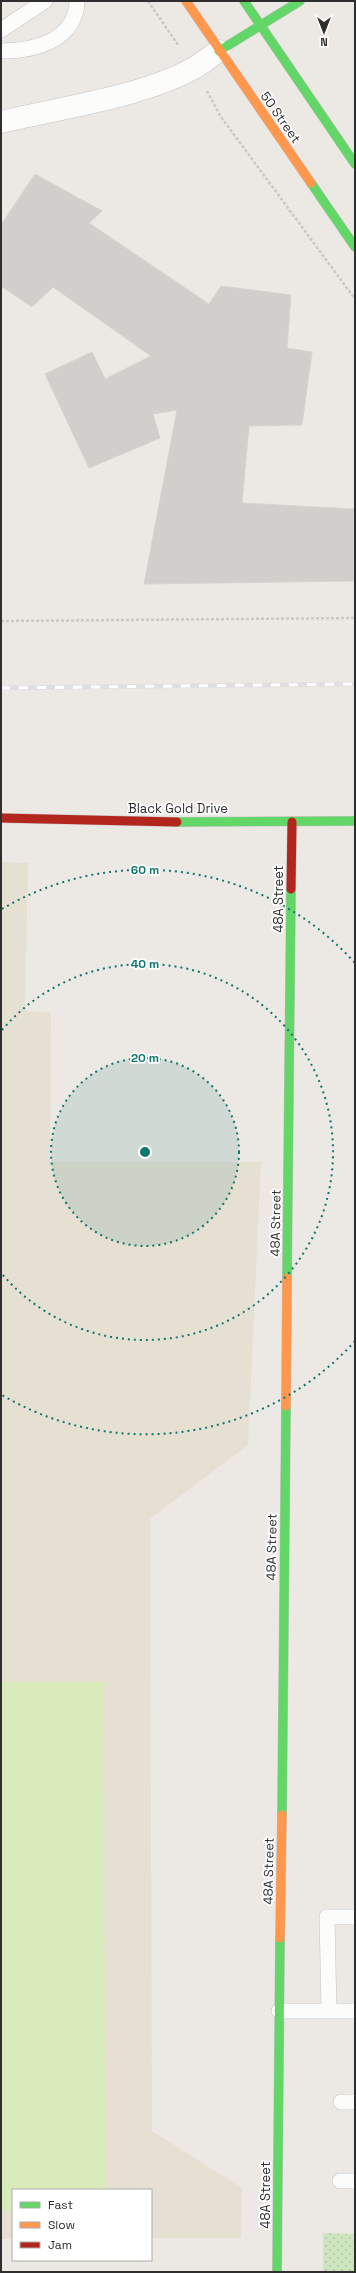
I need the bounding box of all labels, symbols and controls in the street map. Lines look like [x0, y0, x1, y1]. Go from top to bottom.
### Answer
north arrow [304, 12, 344, 52]
text: N [320, 35, 328, 49]
street label: 50 Street [257, 88, 305, 146]
street label: Black Gold Drive [128, 800, 228, 817]
text: 60 m [131, 862, 159, 878]
street label: 48A Street [270, 865, 287, 933]
text: 40 m [131, 956, 159, 972]
text: 20 m [131, 1050, 159, 1066]
centre of rings [138, 1145, 152, 1159]
street label: 48A Street [266, 1189, 285, 1257]
street label: 48A Street [262, 1513, 281, 1581]
street label: 48A Street [259, 1837, 278, 1905]
street label: 48A Street [257, 2161, 274, 2229]
legend [12, 2189, 152, 2261]
text: Fast [48, 2197, 73, 2213]
text: Slow [48, 2217, 75, 2233]
text: Jam [48, 2237, 72, 2253]

